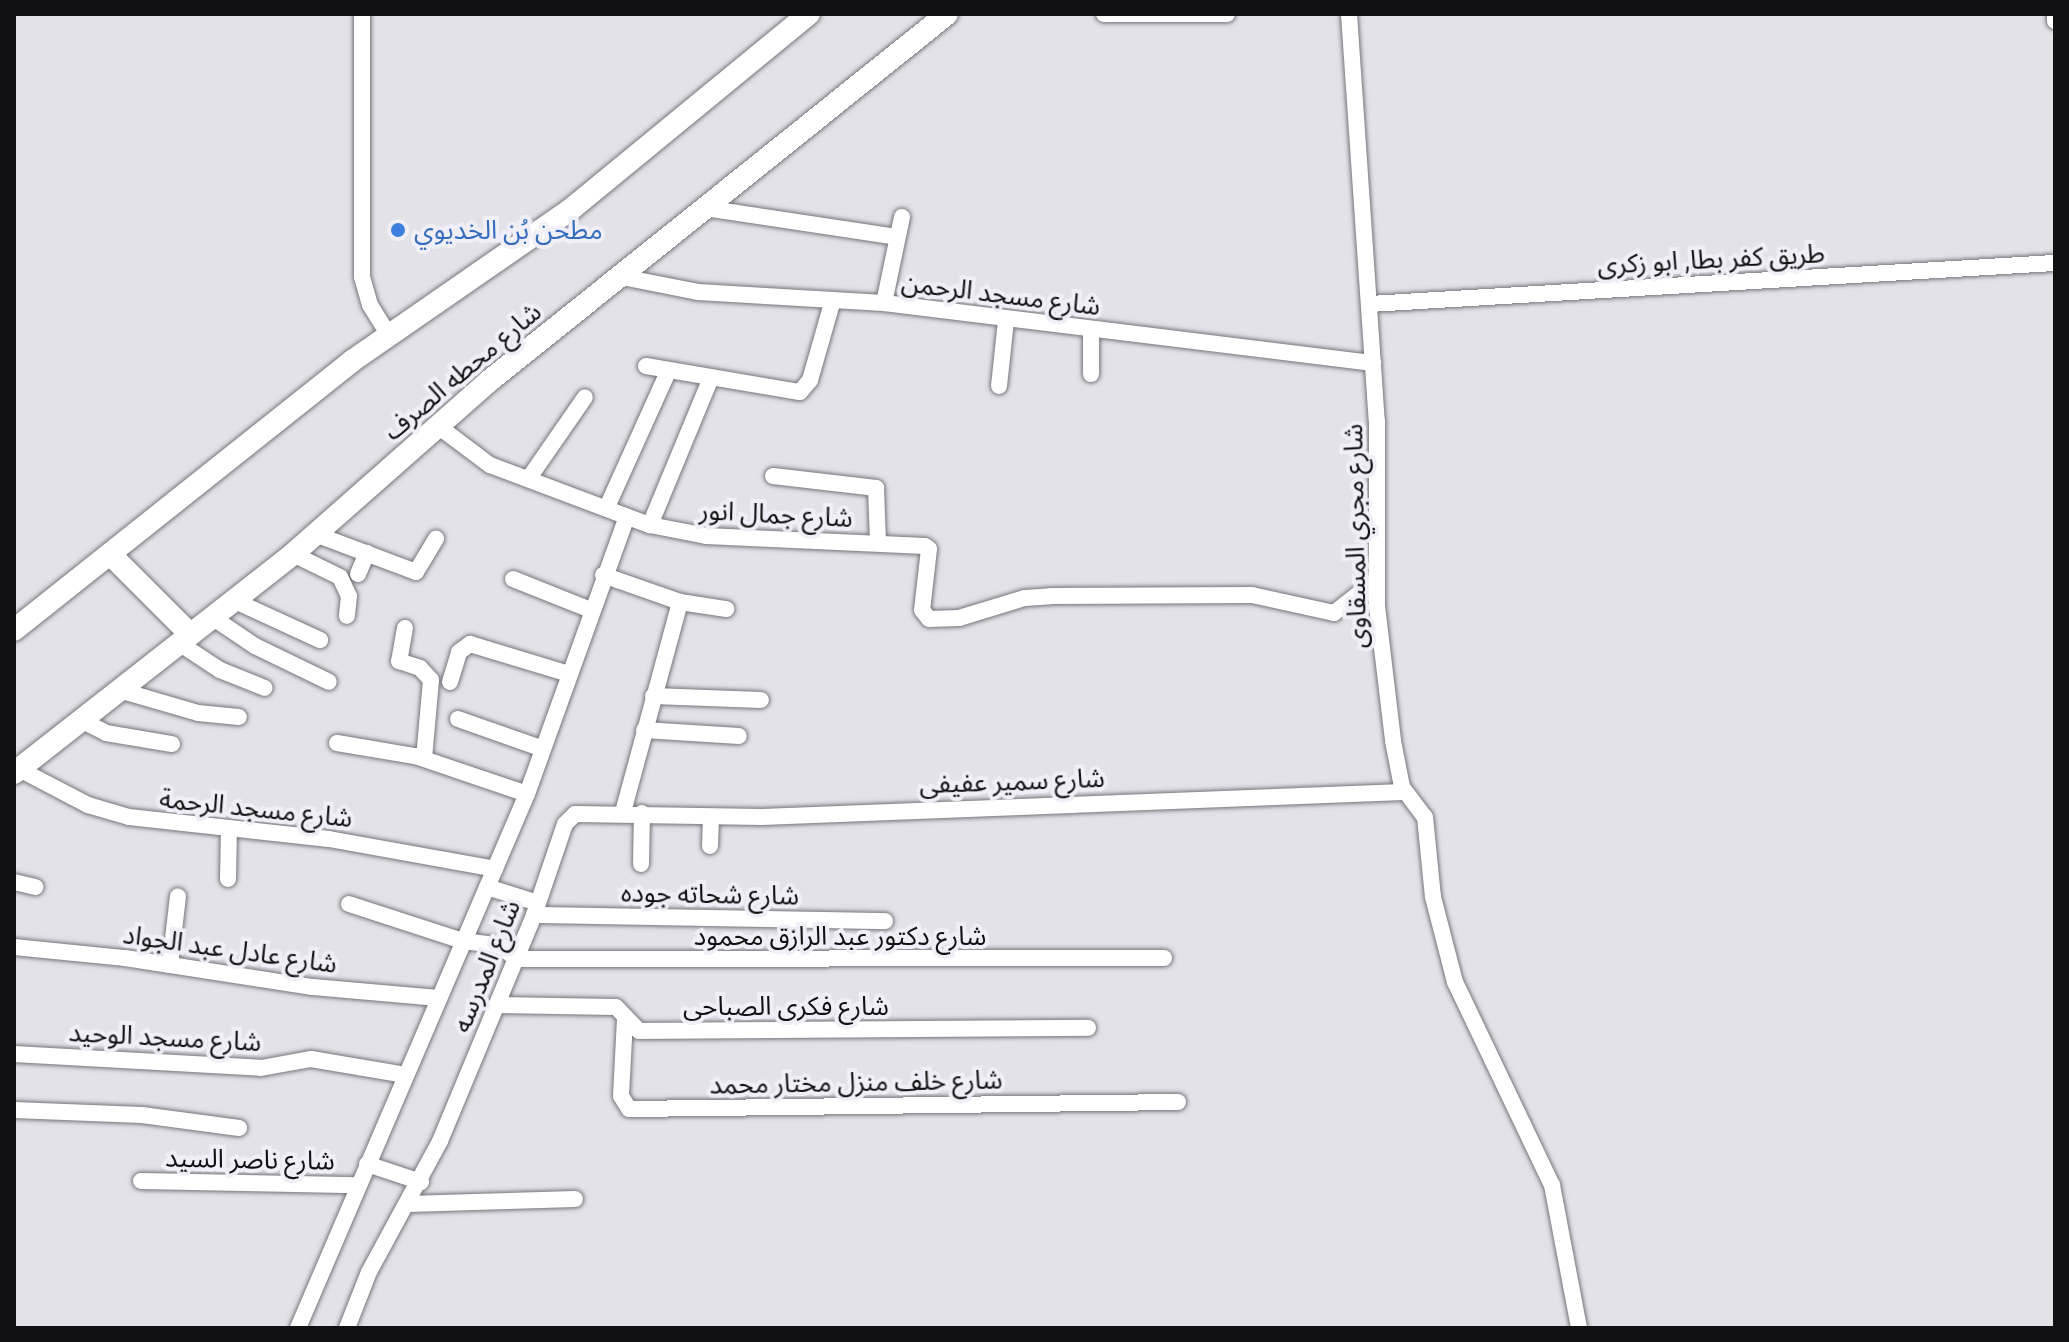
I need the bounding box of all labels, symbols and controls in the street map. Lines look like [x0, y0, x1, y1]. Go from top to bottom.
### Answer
place label: مطحن بُن الخديوي [414, 214, 603, 246]
marker: مطحن بُن الخديوي [389, 221, 407, 239]
street label: طريق كفر بطا, ابو زكرى [1596, 237, 1826, 281]
street label: شارع مسجد الرحمن [900, 266, 1102, 322]
street label: شارع محطه الصرف [377, 296, 547, 446]
street label: شارع مجري المسقاوى [1337, 423, 1373, 649]
street label: شارع جمال انور [699, 494, 853, 534]
street label: شارع سمير عفيفى [919, 762, 1105, 800]
street label: شارع مسجد الرحمة [158, 782, 354, 834]
street label: شارع شحاته جوده [621, 877, 799, 911]
street label: شارع المدرسه [445, 895, 527, 1037]
street label: شارع عادل عبد الجواد [121, 919, 339, 979]
street label: شارع دكتور عبد الرازق محمود [694, 920, 986, 952]
street label: شارع فكرى الصباحى [683, 990, 889, 1022]
street label: شارع مسجد الوحيد [68, 1016, 262, 1058]
street label: شارع خلف منزل مختار محمد [709, 1064, 1003, 1100]
street label: شارع ناصر السيد [165, 1142, 335, 1176]

